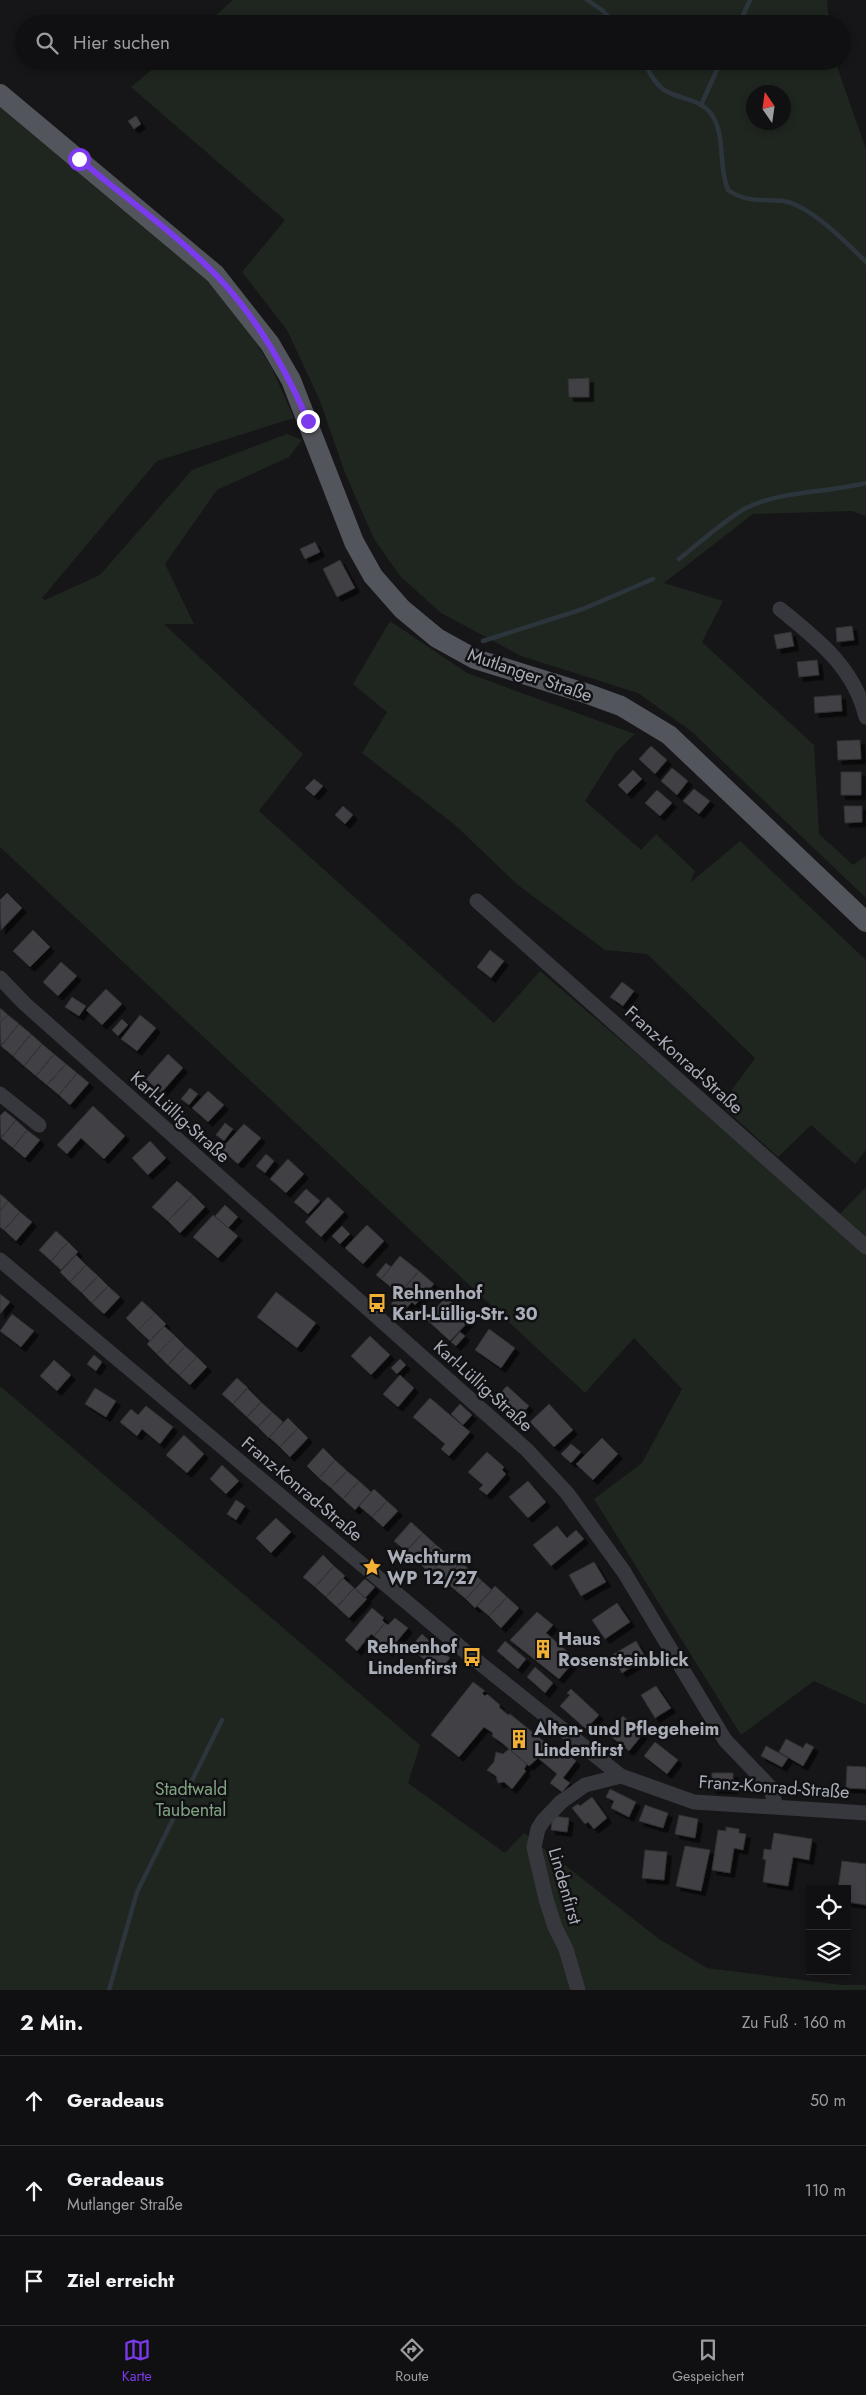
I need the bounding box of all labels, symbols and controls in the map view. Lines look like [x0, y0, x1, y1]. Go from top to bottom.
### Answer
search box [15, 15, 851, 70]
icon: search [33, 29, 61, 57]
text: Hier suchen [73, 29, 170, 56]
north arrow [746, 85, 791, 130]
route start [68, 148, 91, 171]
route end [297, 410, 320, 433]
street label: Mutlanger Straße [464, 642, 596, 708]
street label: Franz-Konrad-Straße [619, 1000, 749, 1120]
street label: Karl-Lüllig-Straße [125, 1065, 235, 1169]
place label: Rehnenhof Karl-Lüllig-Str. 30 [392, 1280, 538, 1327]
bus stop icon: Rehnenhof Karl-Lüllig-Str. 30 [366, 1292, 388, 1314]
street label: Karl-Lüllig-Straße [428, 1334, 538, 1438]
street label: Franz-Konrad-Straße [236, 1430, 368, 1548]
place label: Wachturm WP 12/27 [387, 1544, 478, 1591]
place icon: Wachturm WP 12/27 [361, 1556, 383, 1578]
place label: Haus Rosensteinblick [558, 1626, 690, 1673]
place label: Rehnenhof Lindenfirst [367, 1634, 458, 1681]
building icon: Haus Rosensteinblick [532, 1638, 554, 1660]
bus stop icon: Rehnenhof Lindenfirst [461, 1646, 483, 1668]
place label: Alten- und Pflegeheim Lindenfirst [533, 1716, 719, 1763]
building icon: Alten- und Pflegeheim Lindenfirst [508, 1728, 530, 1750]
street label: Franz-Konrad-Straße [698, 1769, 850, 1805]
park label: Stadtwald Taubental [155, 1776, 227, 1823]
street label: Lindenfirst [542, 1845, 589, 1928]
map controls [806, 1885, 851, 1975]
button: locate [806, 1885, 851, 1930]
button: layers [806, 1930, 851, 1975]
text: 2 Min. [20, 2008, 83, 2038]
text: Zu Fuß · 160 m [742, 2011, 846, 2034]
icon: ahead [20, 2087, 48, 2115]
text: Geradeaus [67, 2087, 164, 2114]
text: 50 m [810, 2089, 846, 2112]
text: Geradeaus [67, 2166, 164, 2193]
icon: ahead [20, 2177, 48, 2205]
text: 110 m [805, 2179, 846, 2202]
text: Mutlanger Straße [67, 2193, 183, 2216]
icon: arrive [20, 2267, 48, 2295]
text: Ziel erreicht [67, 2267, 174, 2294]
tab: Karte [122, 2336, 152, 2386]
tab: Route [395, 2336, 429, 2386]
tab: Gespeichert [672, 2336, 744, 2386]

